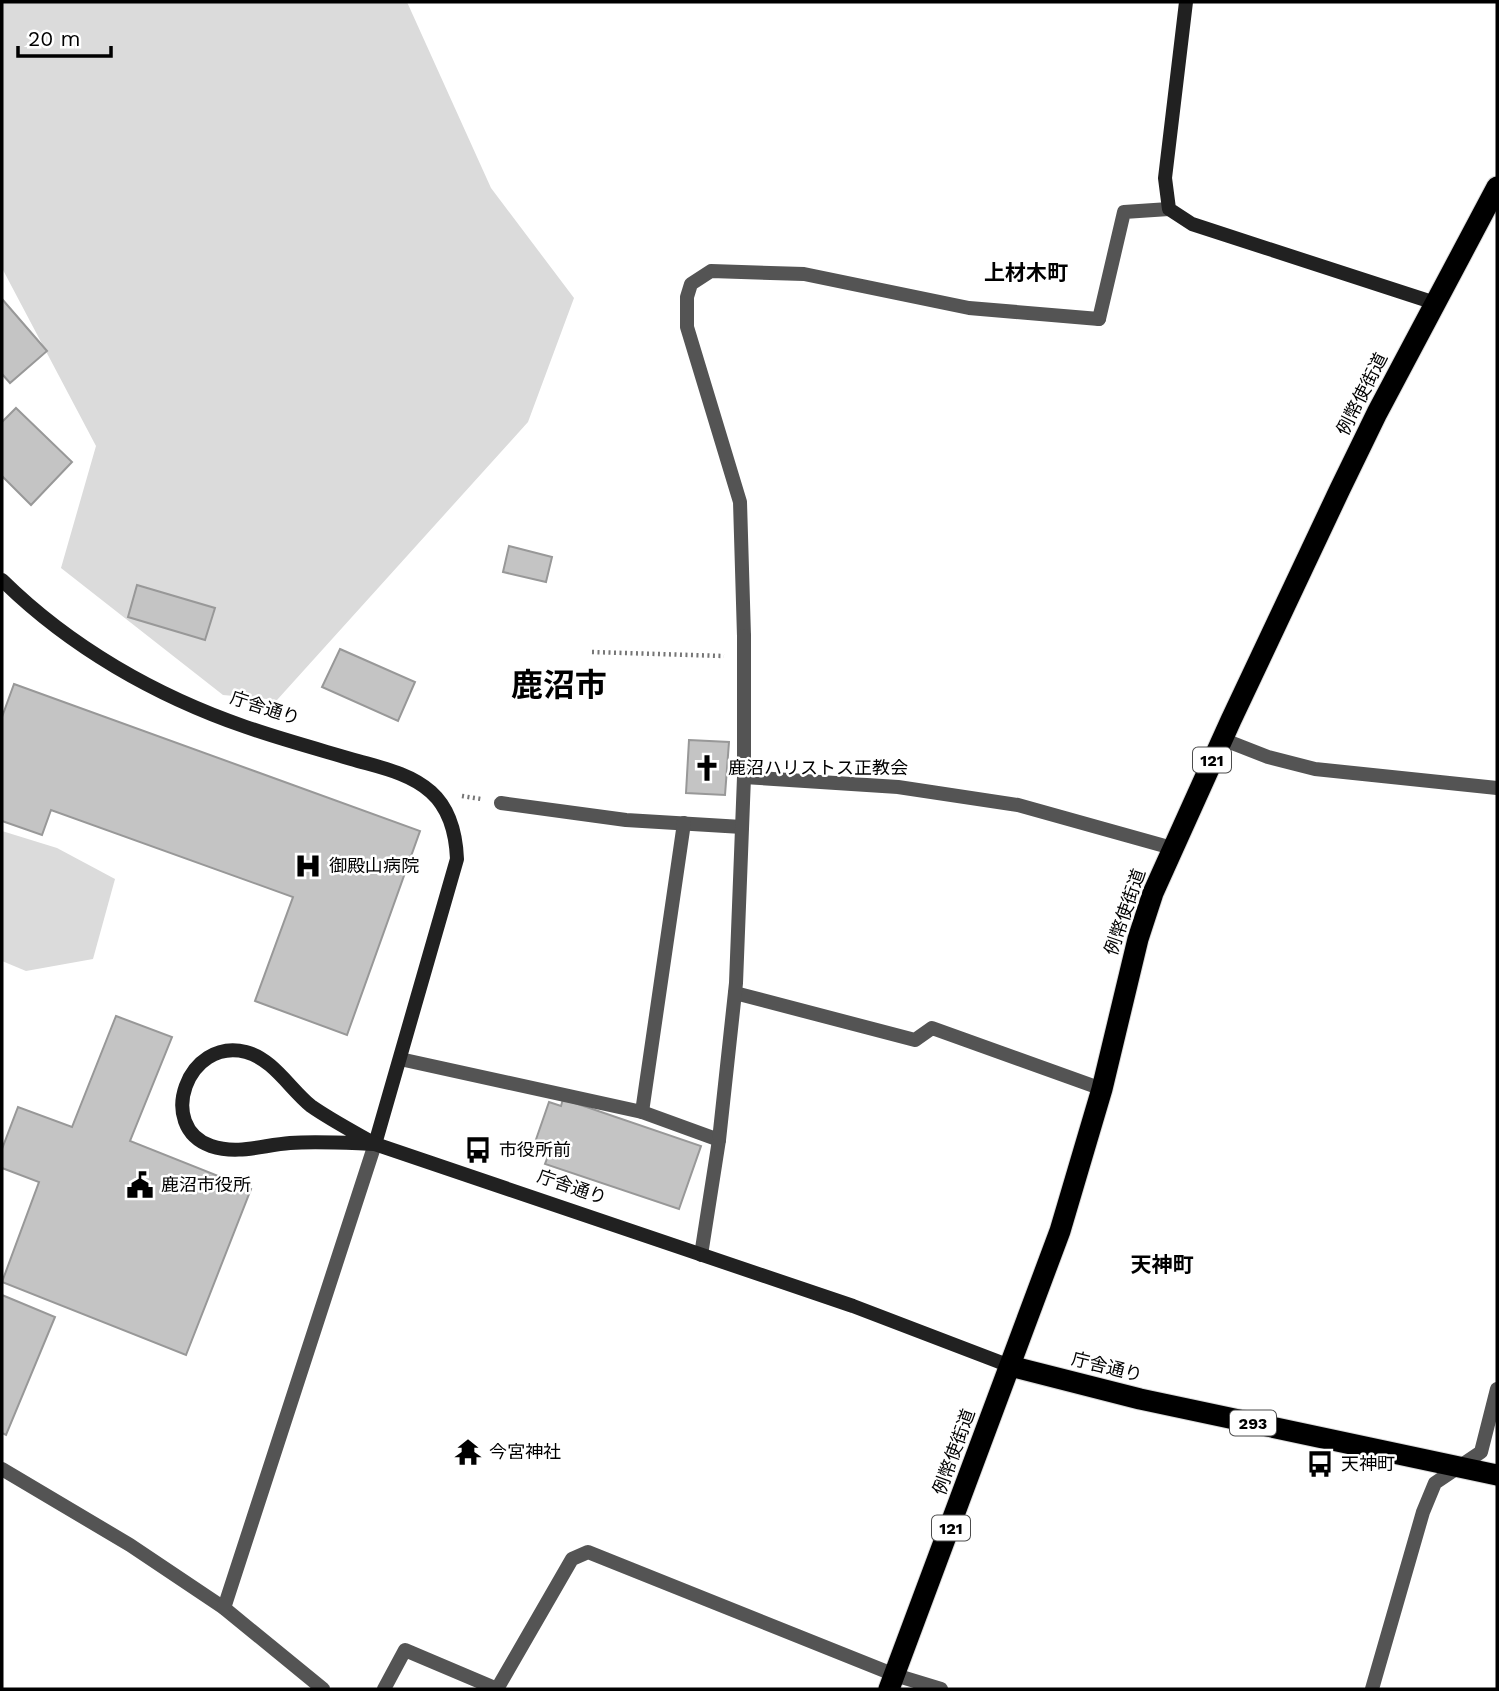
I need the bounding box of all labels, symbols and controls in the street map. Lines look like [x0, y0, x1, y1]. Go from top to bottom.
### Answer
scale bar [18, 14, 110, 58]
text: 20 m [28, 26, 80, 51]
district label: 上材木町 [984, 260, 1068, 285]
street label: 例幣使街道 [1332, 349, 1391, 439]
district label: 鹿沼市 [511, 666, 607, 704]
street label: 庁舎通り [228, 686, 303, 729]
road number: 121 [1193, 748, 1231, 772]
church icon: 鹿沼ハリストス正教会 [692, 753, 722, 783]
place label: 鹿沼ハリストス正教会 [728, 757, 908, 778]
hospital icon: 御殿山病院 [293, 851, 323, 881]
place label: 御殿山病院 [329, 855, 419, 876]
street label: 例幣使街道 [1100, 866, 1149, 958]
bus stop icon: 市役所前 [463, 1135, 493, 1165]
place label: 市役所前 [499, 1139, 571, 1160]
street label: 庁舎通り [535, 1165, 610, 1208]
public building icon: 鹿沼市役所 [125, 1170, 155, 1200]
place label: 鹿沼市役所 [161, 1174, 251, 1195]
district label: 天神町 [1131, 1252, 1194, 1277]
street label: 庁舎通り [1070, 1348, 1145, 1385]
street label: 例幣使街道 [928, 1406, 979, 1498]
road number: 293 [1230, 1410, 1276, 1436]
temple icon: 今宮神社 [453, 1437, 483, 1467]
place label: 今宮神社 [489, 1441, 561, 1462]
bus stop icon: 天神町 [1305, 1449, 1335, 1479]
place label: 天神町 [1341, 1453, 1395, 1474]
road number: 121 [932, 1516, 970, 1540]

